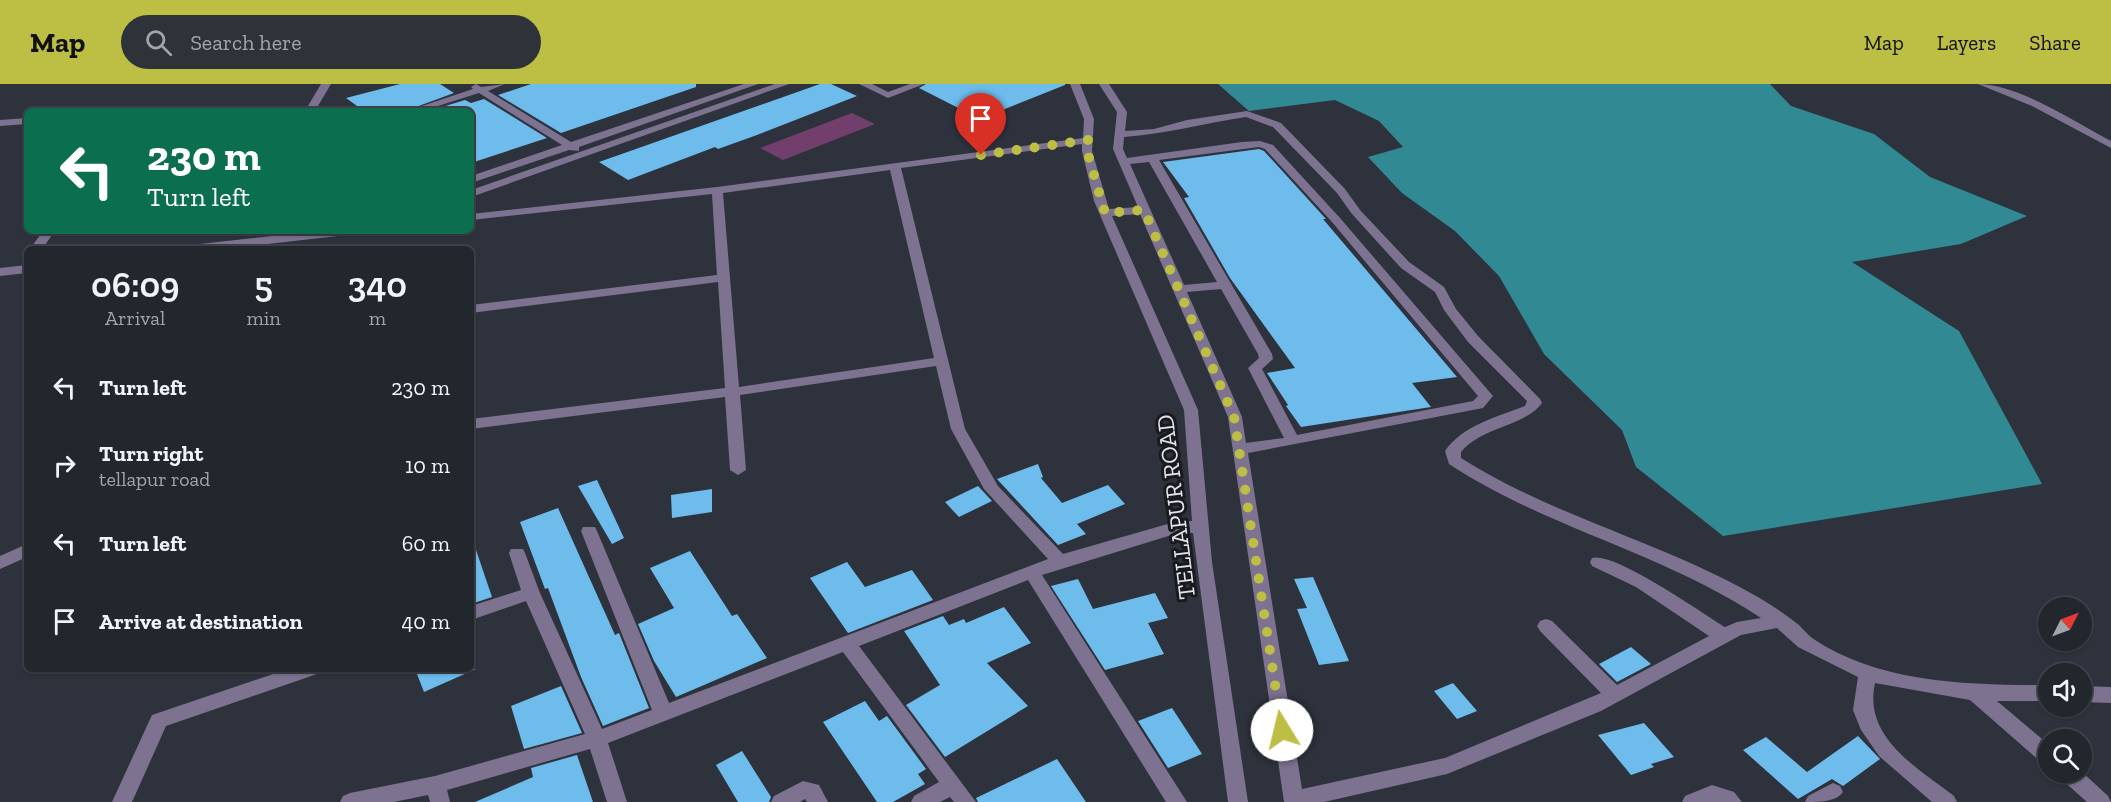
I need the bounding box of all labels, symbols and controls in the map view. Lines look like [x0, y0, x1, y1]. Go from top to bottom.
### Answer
search box [121, 15, 541, 69]
text: Map [30, 26, 85, 59]
icon: search [142, 26, 175, 59]
text: Search here [190, 29, 302, 56]
text: Map [1864, 30, 1904, 55]
text: Layers [1937, 30, 1996, 55]
text: Share [2029, 30, 2081, 55]
pin [955, 93, 1006, 155]
icon: arrive [964, 102, 997, 135]
text: 230 m [147, 130, 261, 181]
icon: left [48, 132, 126, 210]
text: Turn left [147, 181, 250, 213]
text: 06:09 [91, 263, 179, 306]
text: 5 [254, 263, 273, 306]
text: 340 [348, 263, 407, 306]
text: Arrival [105, 306, 165, 330]
text: min [246, 306, 281, 330]
text: m [369, 306, 386, 330]
icon: left [48, 371, 81, 404]
text: Turn left [99, 374, 186, 401]
text: 230 m [391, 374, 450, 401]
street label: TELLAPUR ROAD [1150, 413, 1201, 601]
text: Turn right [99, 440, 203, 467]
icon: right [48, 449, 81, 482]
text: 10 m [405, 452, 450, 479]
text: tellapur road [99, 467, 210, 491]
icon: left [48, 527, 81, 560]
text: Turn left [99, 530, 186, 557]
text: 60 m [402, 530, 450, 557]
north arrow [2038, 597, 2092, 651]
map controls [2038, 597, 2092, 783]
icon: arrive [48, 605, 81, 638]
text: Arrive at destination [99, 608, 302, 635]
text: 40 m [401, 608, 450, 635]
button: sound [2038, 663, 2092, 717]
position arrow [1250, 698, 1314, 762]
button: search [2038, 729, 2092, 783]

